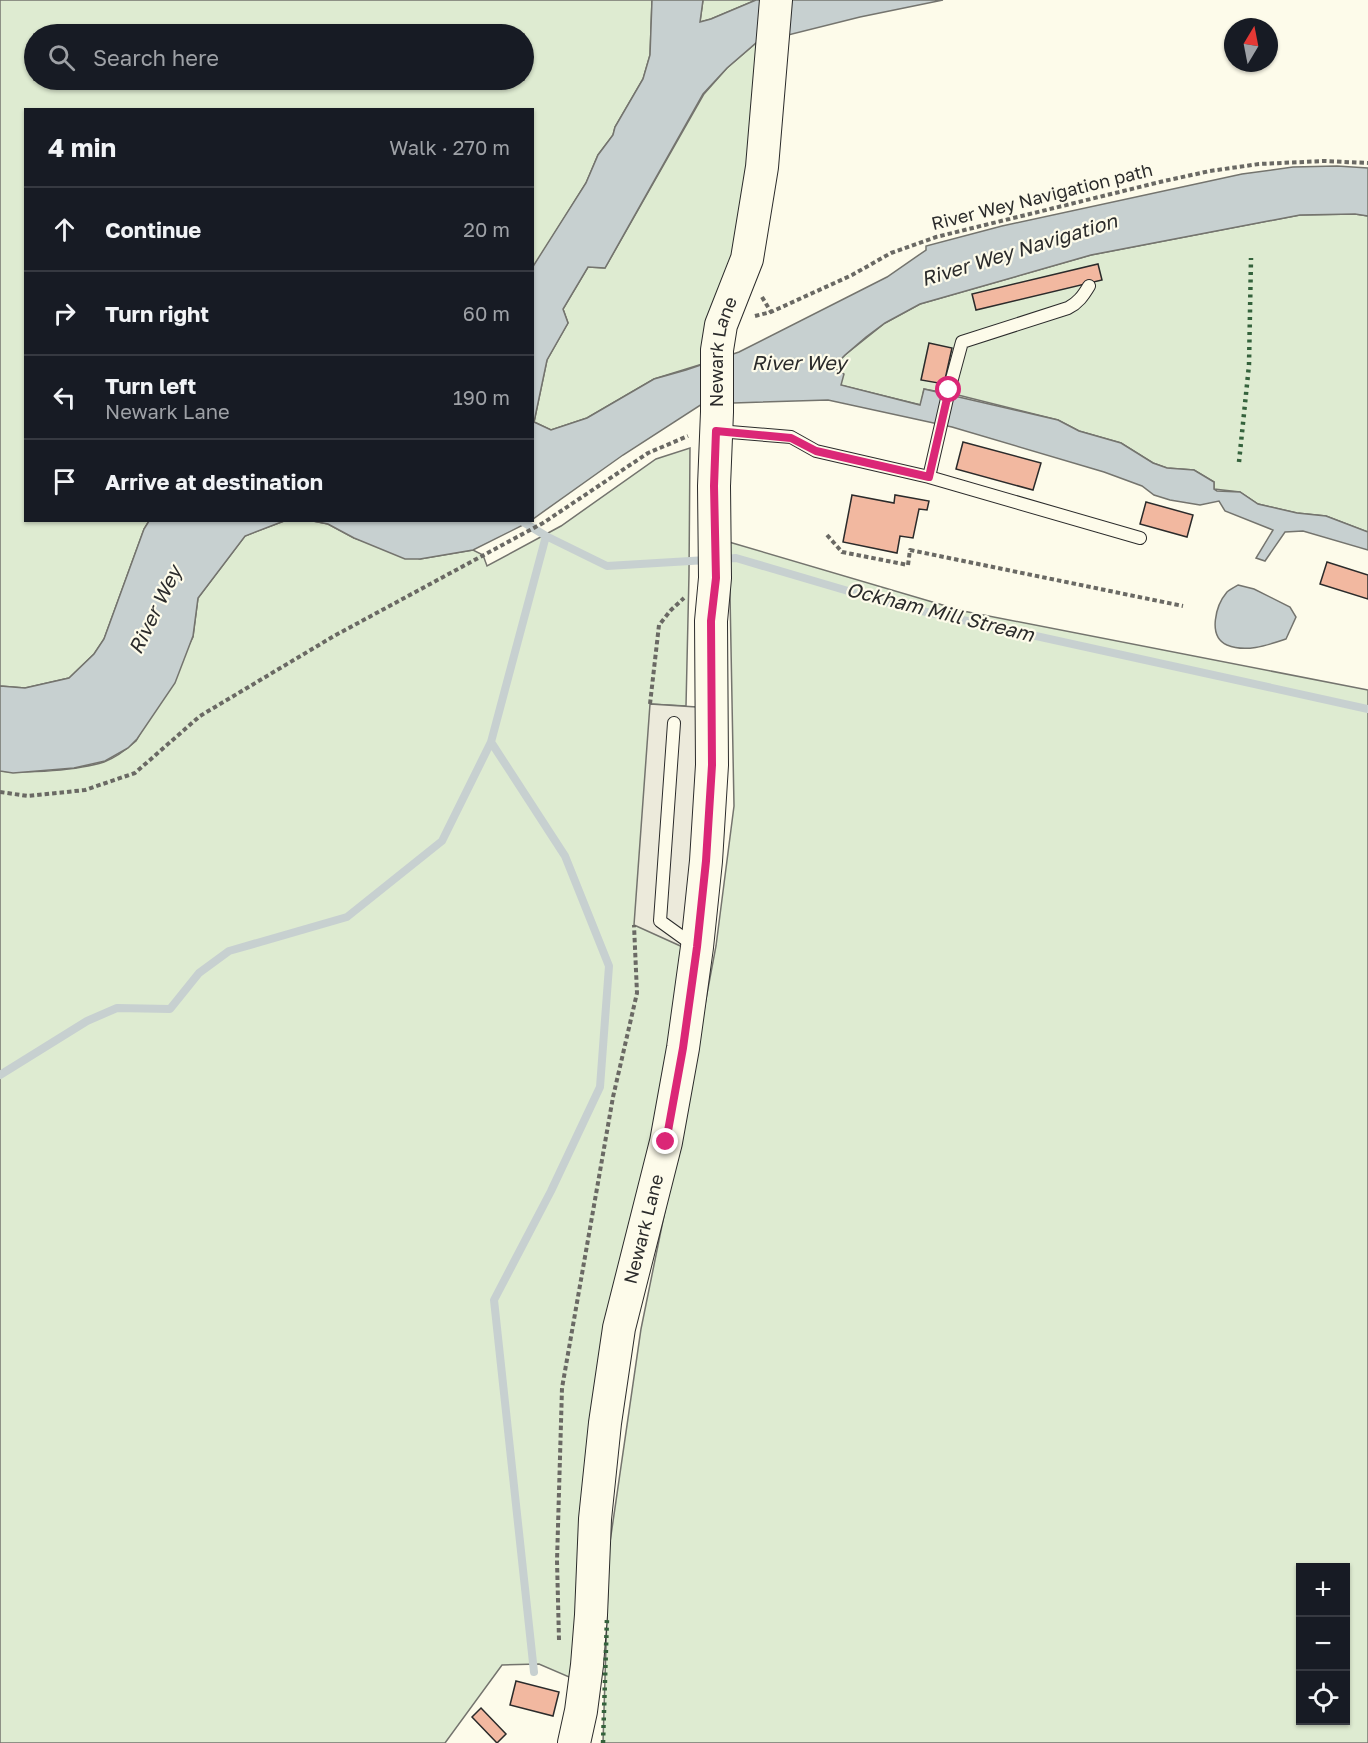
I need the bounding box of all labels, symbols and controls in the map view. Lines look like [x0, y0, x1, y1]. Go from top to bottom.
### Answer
north arrow [1224, 18, 1278, 72]
search box [24, 24, 534, 90]
icon: search [45, 41, 78, 74]
text: Search here [93, 44, 219, 71]
text: 4 min [48, 132, 116, 163]
text: Walk · 270 m [389, 135, 510, 159]
street label: River Wey Navigation path [929, 158, 1155, 234]
water label: River Wey Navigation [918, 208, 1121, 291]
icon: ahead [48, 213, 81, 246]
text: Continue [105, 216, 201, 243]
text: 20 m [463, 217, 510, 241]
street label: Newark Lane [705, 293, 741, 407]
icon: right [48, 297, 81, 330]
text: Turn right [105, 300, 209, 327]
text: 60 m [463, 301, 510, 325]
water label: River Wey [752, 350, 849, 375]
text: Turn left [105, 372, 196, 399]
route start [935, 376, 961, 402]
icon: left [48, 381, 81, 414]
text: 190 m [453, 385, 510, 409]
text: Newark Lane [105, 399, 230, 423]
icon: arrive [48, 465, 81, 498]
text: Arrive at destination [105, 468, 323, 495]
water label: River Wey [122, 559, 188, 658]
water label: Ockham Mill Stream [844, 576, 1038, 646]
route end [652, 1128, 678, 1154]
street label: Newark Lane [619, 1172, 667, 1286]
map controls [1296, 1563, 1350, 1725]
button: + [1296, 1563, 1350, 1617]
button: − [1296, 1617, 1350, 1671]
button: locate [1296, 1671, 1350, 1725]

